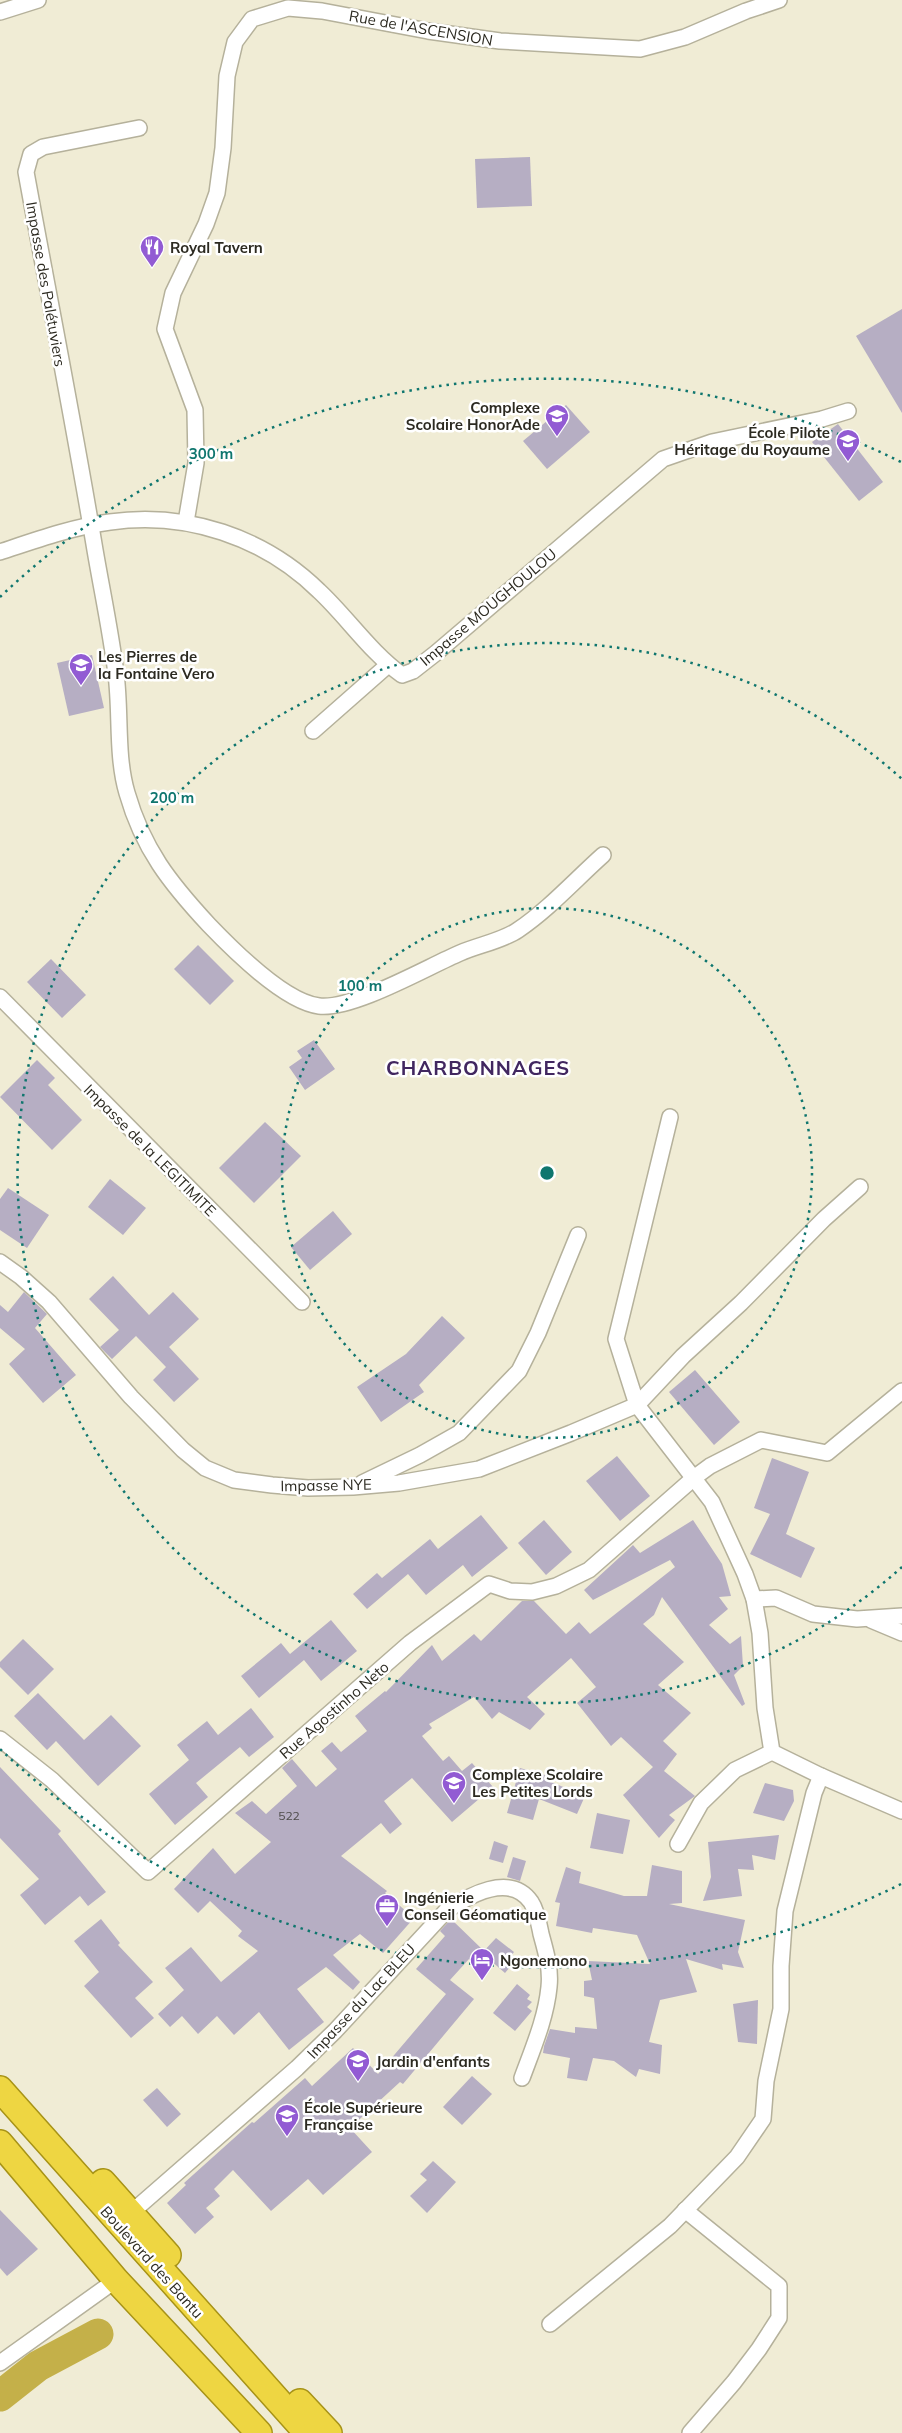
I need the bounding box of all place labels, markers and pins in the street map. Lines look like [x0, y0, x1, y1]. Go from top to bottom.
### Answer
restaurant icon: Royal Tavern [139, 234, 165, 268]
place label: Royal Tavern [170, 238, 263, 257]
place label: Complexe Scolaire HonorAde [406, 398, 540, 434]
school or university icon: Complexe Scolaire HonorAde [544, 403, 570, 437]
place label: École Pilote Héritage du Royaume [674, 423, 830, 459]
school or university icon: École Pilote Héritage du Royaume [835, 428, 861, 462]
place label: Les Pierres de la Fontaine Vero [98, 647, 215, 683]
school or university icon: Les Pierres de la Fontaine Vero [68, 652, 94, 686]
centre of rings [538, 1164, 556, 1182]
place label: Complexe Scolaire Les Petites Lords [472, 1765, 603, 1801]
school or university icon: Complexe Scolaire Les Petites Lords [441, 1770, 467, 1804]
place label: Ingénierie Conseil Géomatique [404, 1888, 546, 1924]
office icon: Ingénierie Conseil Géomatique [374, 1893, 400, 1927]
hotel icon: Ngonemono [469, 1947, 495, 1981]
place label: Ngonemono [500, 1951, 587, 1970]
school or university icon: Jardin d'enfants [345, 2048, 371, 2082]
place label: Jardin d'enfants [376, 2052, 490, 2071]
place label: École Supérieure Française [304, 2098, 423, 2134]
school or university icon: École Supérieure Française [274, 2103, 300, 2137]

